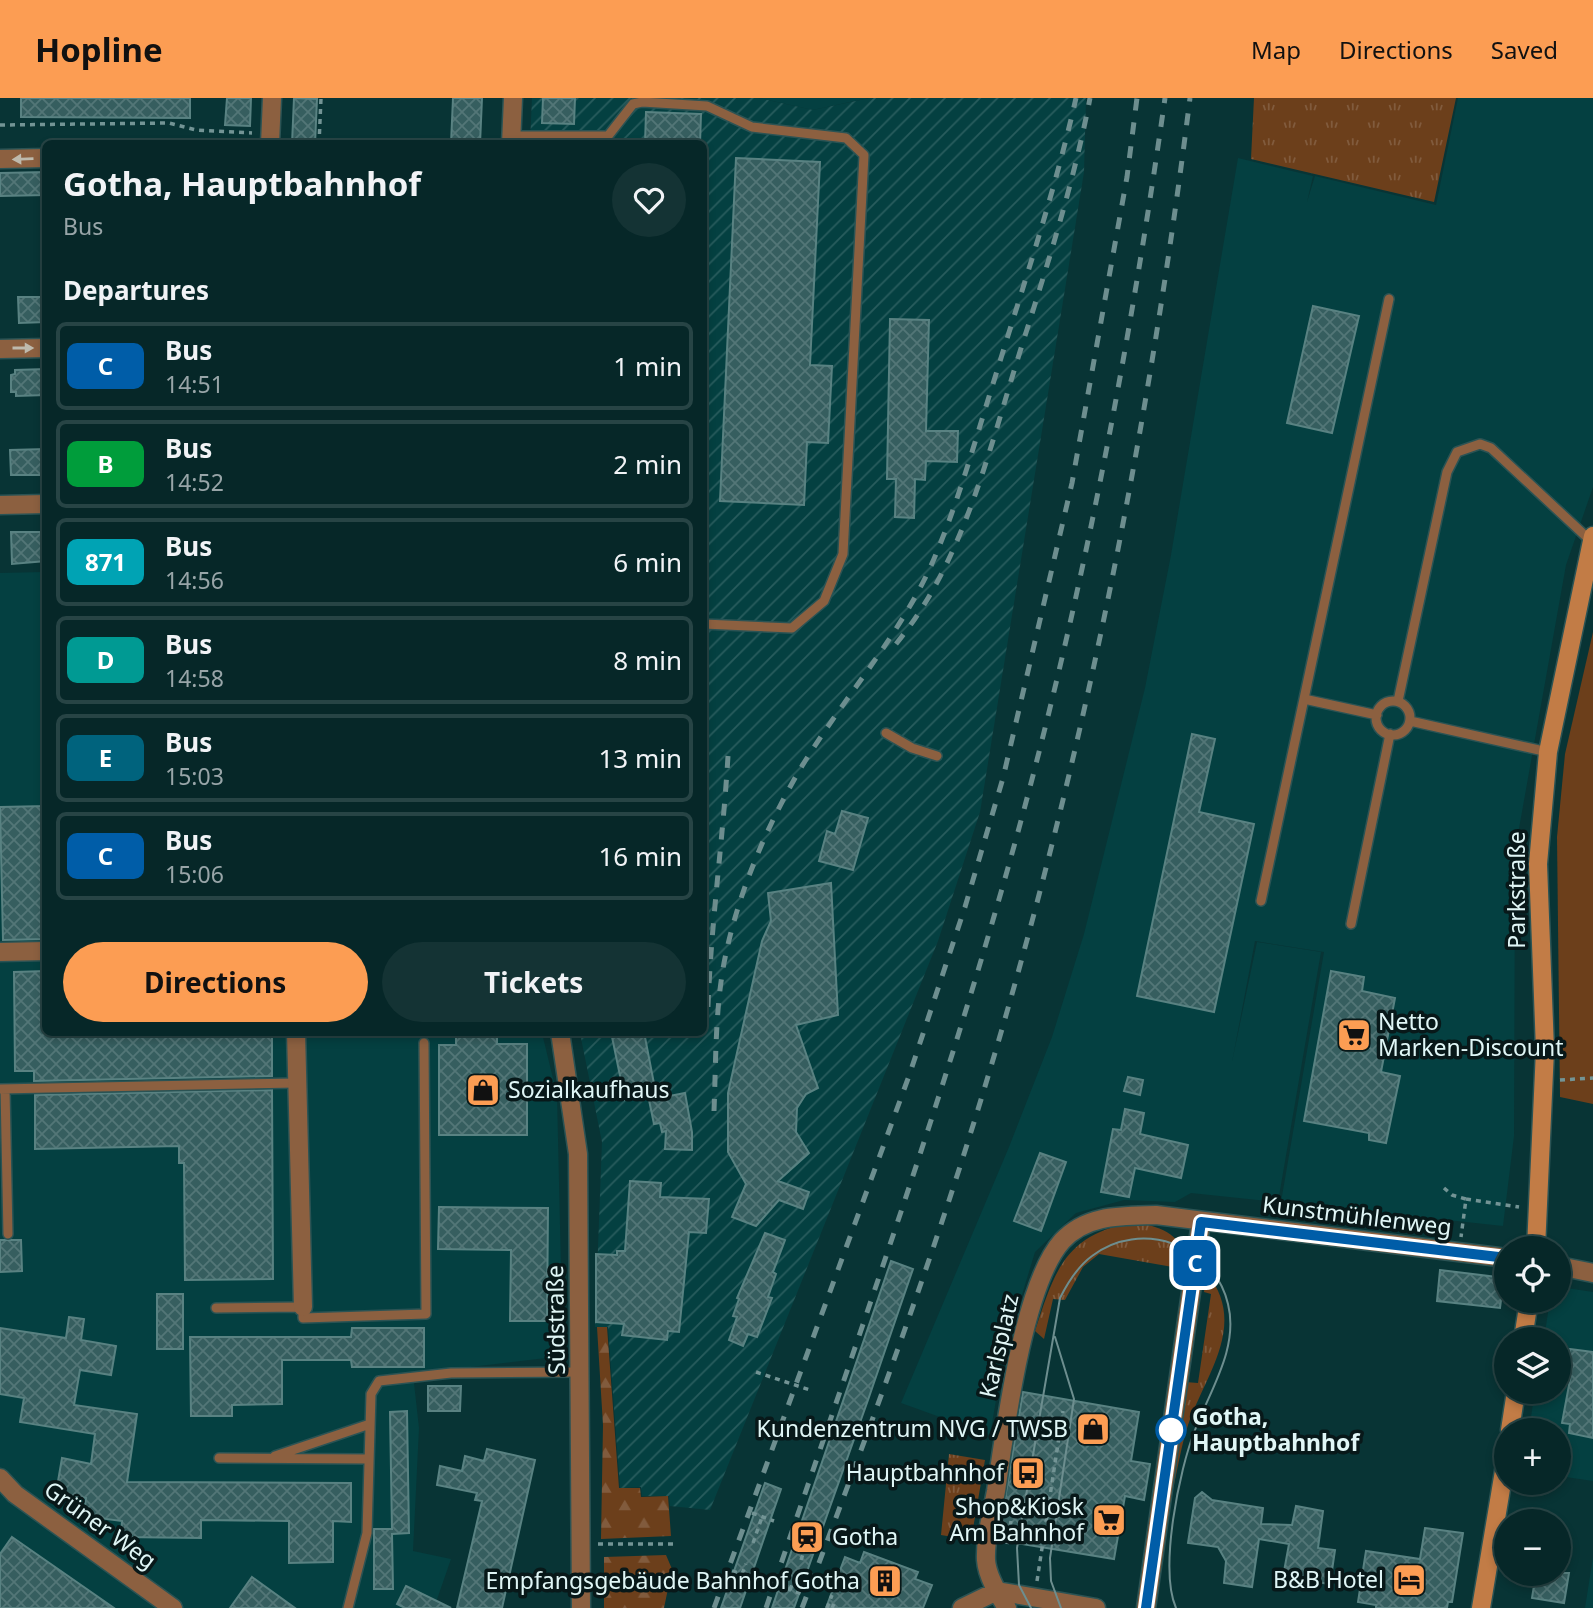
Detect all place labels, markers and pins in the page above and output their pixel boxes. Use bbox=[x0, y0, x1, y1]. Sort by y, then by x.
place label: Netto Marken-Discount bbox=[1378, 1005, 1564, 1063]
supermarket icon: Netto Marken-Discount bbox=[1335, 1016, 1373, 1054]
shop icon: Sozialkaufhaus bbox=[464, 1071, 502, 1109]
place label: Sozialkaufhaus bbox=[508, 1073, 670, 1105]
place label: Gotha, Hauptbahnhof bbox=[1192, 1400, 1360, 1458]
shop icon: Kundenzentrum NVG / TWSB bbox=[1074, 1410, 1112, 1448]
place label: Kundenzentrum NVG / TWSB bbox=[756, 1412, 1068, 1444]
marker: Gotha, Hauptbahnhof bbox=[1156, 1415, 1186, 1445]
bus stop icon: Hauptbahnhof bbox=[1009, 1454, 1047, 1492]
place label: Hauptbahnhof bbox=[846, 1456, 1005, 1488]
place label: Shop&Kiosk Am Bahnhof bbox=[949, 1490, 1085, 1548]
supermarket icon: Shop&Kiosk Am Bahnhof bbox=[1090, 1501, 1128, 1539]
station icon: Gotha bbox=[788, 1518, 826, 1556]
place label: Gotha bbox=[832, 1520, 898, 1552]
hotel icon: B&B Hotel bbox=[1390, 1561, 1428, 1599]
building icon: Empfangsgebäude Bahnhof Gotha bbox=[866, 1562, 904, 1600]
place label: B&B Hotel bbox=[1273, 1563, 1384, 1595]
place label: Empfangsgebäude Bahnhof Gotha bbox=[486, 1564, 860, 1596]

